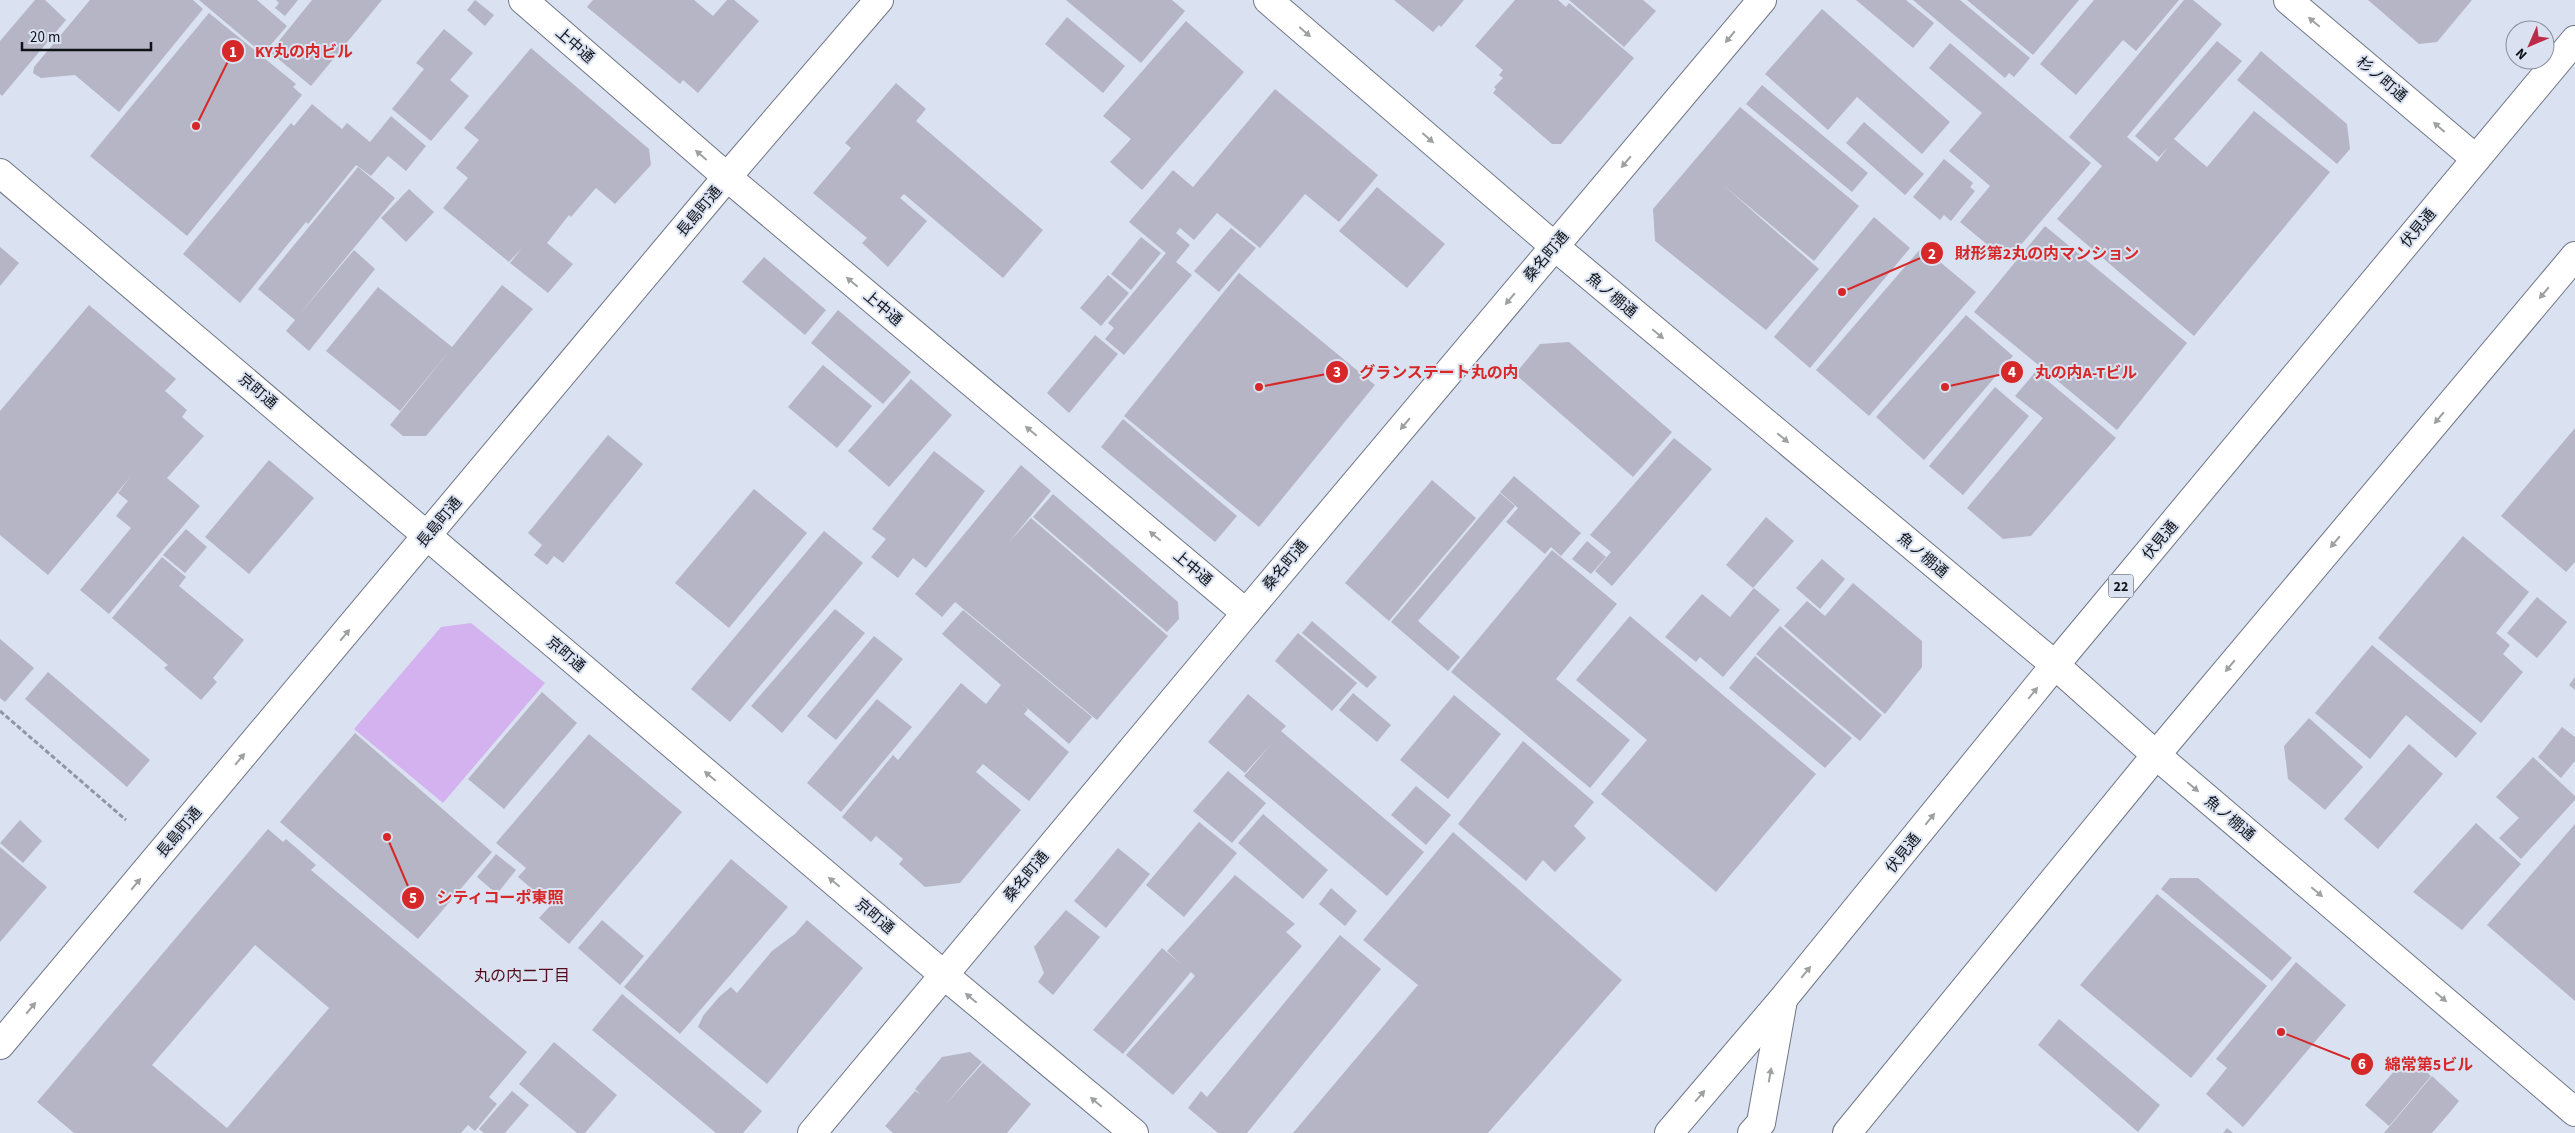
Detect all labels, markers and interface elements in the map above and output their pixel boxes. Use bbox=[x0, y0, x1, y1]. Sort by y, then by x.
one-way arrow bbox=[2308, 17, 2321, 28]
scale bar bbox=[22, 20, 151, 52]
north arrow bbox=[2505, 20, 2555, 70]
street label: 上中通 bbox=[551, 23, 599, 68]
one-way arrow bbox=[1299, 26, 1311, 37]
text: 20 m bbox=[30, 27, 60, 48]
one-way arrow bbox=[1725, 31, 1736, 44]
callout: KY丸の内ビル bbox=[220, 36, 363, 67]
text: KY丸の内ビル bbox=[255, 41, 353, 63]
text: 1 bbox=[229, 42, 237, 63]
text: N bbox=[2511, 43, 2532, 64]
street label: 杉ノ町通 bbox=[2352, 52, 2411, 107]
one-way arrow bbox=[2433, 121, 2445, 133]
one-way arrow bbox=[1422, 132, 1434, 143]
one-way arrow bbox=[696, 149, 708, 161]
one-way arrow bbox=[1620, 155, 1631, 168]
street label: 長島町通 bbox=[672, 182, 727, 241]
street label: 伏見通 bbox=[2396, 204, 2441, 252]
street label: 桑名町通 bbox=[1519, 227, 1574, 286]
callout: 財形第2丸の内マンション bbox=[1920, 238, 2149, 269]
text: 財形第2丸の内マンション bbox=[1955, 243, 2139, 265]
text: 2 bbox=[1928, 244, 1936, 265]
street label: 魚ノ棚通 bbox=[1582, 268, 1641, 323]
one-way arrow bbox=[847, 276, 859, 288]
street label: 上中通 bbox=[859, 286, 907, 331]
one-way arrow bbox=[2538, 286, 2549, 299]
one-way arrow bbox=[1504, 293, 1515, 306]
one-way arrow bbox=[1652, 328, 1664, 340]
callout: グランステート丸の内 bbox=[1324, 356, 1529, 387]
callout: 丸の内A-Tビル bbox=[2000, 357, 2147, 388]
text: 3 bbox=[1333, 362, 1341, 383]
text: グランステート丸の内 bbox=[1359, 362, 1519, 384]
text: 4 bbox=[2008, 362, 2016, 383]
text: 丸の内A-Tビル bbox=[2035, 362, 2137, 384]
street label: 京町通 bbox=[234, 369, 282, 414]
one-way arrow bbox=[2434, 411, 2445, 424]
one-way arrow bbox=[1400, 417, 1411, 430]
one-way arrow bbox=[1024, 426, 1037, 437]
one-way arrow bbox=[1776, 433, 1789, 444]
street label: 長島町通 bbox=[412, 493, 467, 552]
street label: 伏見通 bbox=[2138, 516, 2183, 564]
street label: 魚ノ棚通 bbox=[1893, 528, 1952, 583]
one-way arrow bbox=[1149, 531, 1161, 542]
one-way arrow bbox=[2329, 535, 2340, 548]
street label: 桑名町通 bbox=[1258, 536, 1313, 595]
street label: 上中通 bbox=[1169, 546, 1217, 591]
road number: 22 bbox=[2108, 574, 2134, 598]
one-way arrow bbox=[339, 628, 350, 641]
street label: 京町通 bbox=[542, 632, 590, 677]
one-way arrow bbox=[2225, 660, 2236, 673]
one-way arrow bbox=[2027, 687, 2038, 700]
one-way arrow bbox=[234, 753, 245, 765]
one-way arrow bbox=[704, 771, 717, 782]
one-way arrow bbox=[2186, 781, 2199, 792]
street label: 魚ノ棚通 bbox=[2200, 791, 2259, 846]
street label: 長島町通 bbox=[152, 803, 207, 862]
one-way arrow bbox=[1925, 813, 1936, 826]
street label: 伏見通 bbox=[1881, 829, 1926, 877]
street label: 桑名町通 bbox=[999, 847, 1054, 906]
one-way arrow bbox=[827, 876, 840, 887]
one-way arrow bbox=[130, 877, 141, 890]
callout: シティコーポ東照 bbox=[401, 882, 574, 913]
one-way arrow bbox=[2311, 886, 2323, 897]
text: シティコーポ東照 bbox=[436, 887, 564, 909]
text: 5 bbox=[409, 888, 417, 909]
street label: 京町通 bbox=[851, 894, 899, 939]
district label: 丸の内二丁目 bbox=[474, 965, 570, 987]
one-way arrow bbox=[1800, 966, 1811, 979]
one-way arrow bbox=[2434, 991, 2446, 1003]
one-way arrow bbox=[965, 993, 977, 1004]
one-way arrow bbox=[26, 1002, 37, 1015]
callout: 綿常第5ビル bbox=[2350, 1049, 2483, 1080]
text: 6 bbox=[2358, 1054, 2366, 1075]
text: 綿常第5ビル bbox=[2385, 1054, 2473, 1076]
one-way arrow bbox=[1766, 1066, 1774, 1082]
one-way arrow bbox=[1695, 1090, 1706, 1103]
one-way arrow bbox=[1090, 1096, 1103, 1107]

